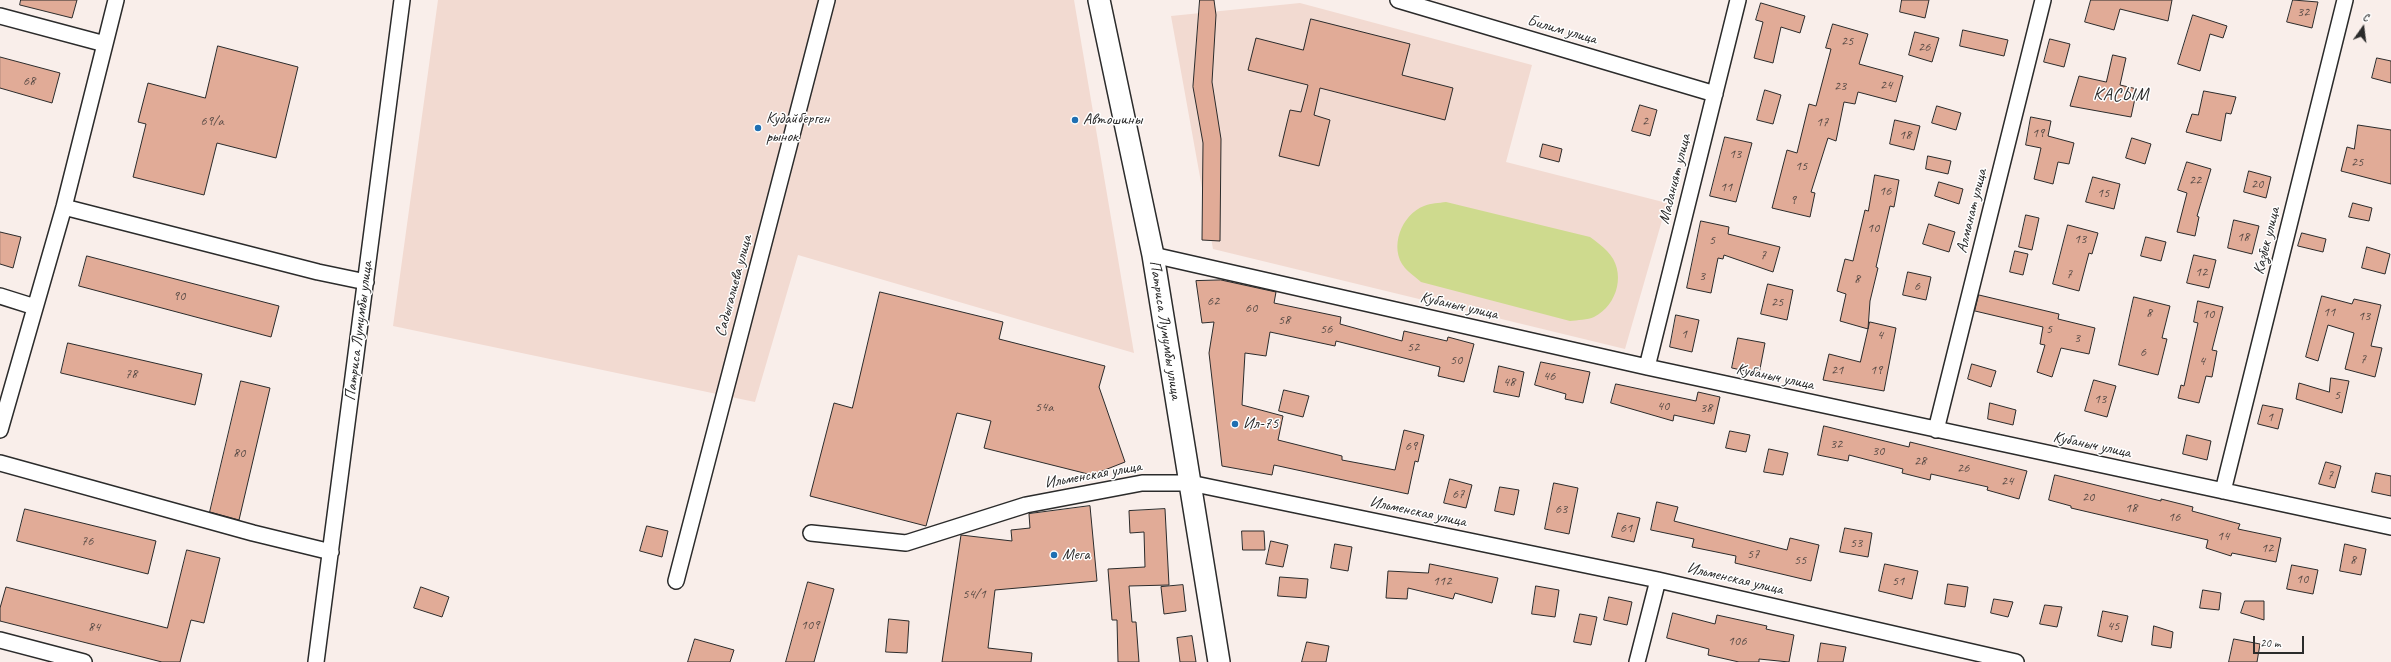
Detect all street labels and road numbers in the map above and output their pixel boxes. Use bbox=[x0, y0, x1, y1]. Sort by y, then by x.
street label: Билим улица bbox=[1525, 11, 1599, 49]
street label: Маданият улица bbox=[1655, 132, 1695, 226]
street label: Алманат улица bbox=[1952, 167, 1992, 255]
street label: Казбек улица bbox=[2249, 205, 2285, 277]
street label: Садыгалиева улица bbox=[711, 233, 757, 339]
street label: Патриса Лумумбы улица bbox=[1145, 259, 1185, 401]
street label: Патриса Лумумбы улица bbox=[341, 260, 377, 402]
street label: Кубаныч улица bbox=[1418, 288, 1500, 324]
street label: Кубаныч улица bbox=[1734, 359, 1816, 395]
street label: Кубаныч улица bbox=[2051, 427, 2133, 463]
street label: Ильменская улица bbox=[1043, 457, 1143, 493]
street label: Ильменская улица bbox=[1368, 492, 1468, 532]
street label: Ильменская улица bbox=[1685, 559, 1785, 599]

